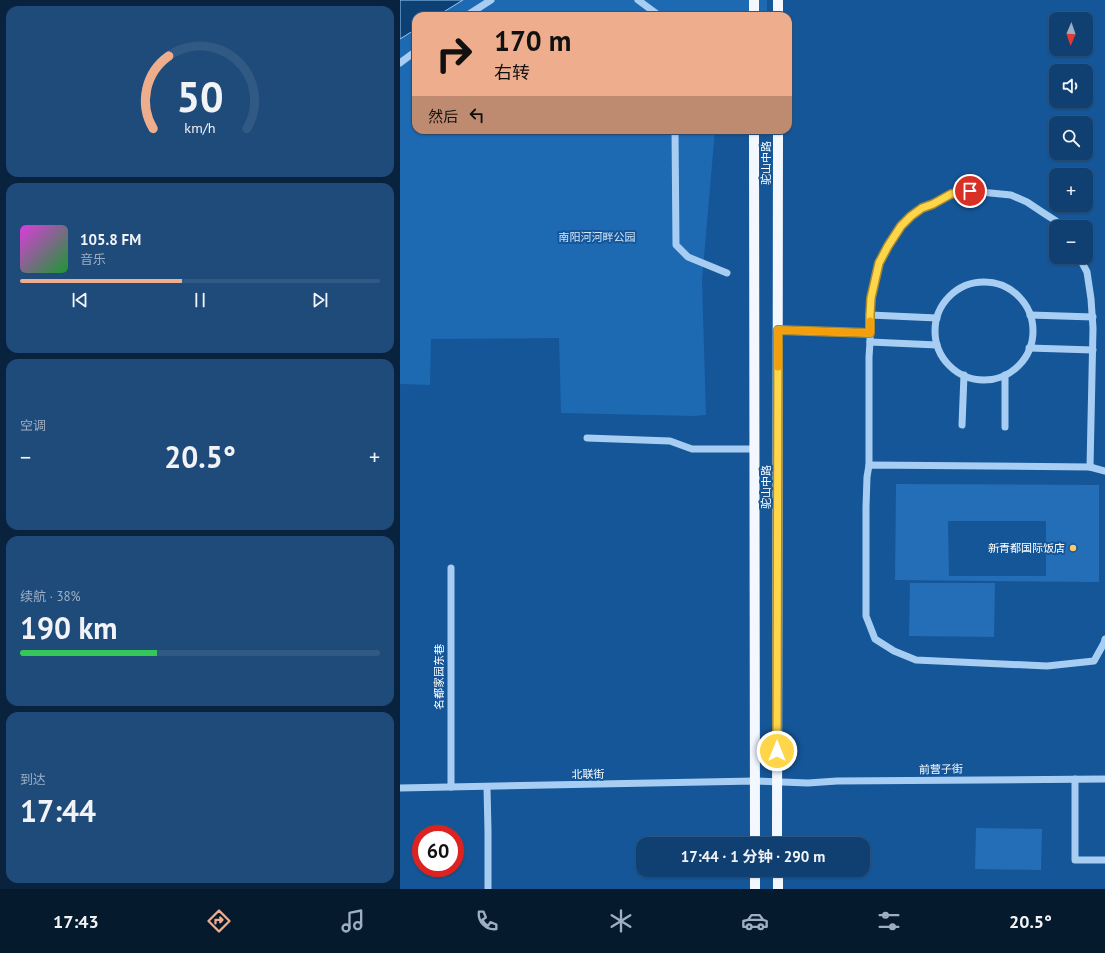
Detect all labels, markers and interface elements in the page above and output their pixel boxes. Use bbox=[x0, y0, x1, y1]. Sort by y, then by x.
north arrow bbox=[1049, 12, 1093, 56]
map controls bbox=[1049, 12, 1093, 264]
text: 170 m bbox=[494, 22, 571, 59]
icon: right bbox=[428, 28, 480, 80]
text: 右转 bbox=[494, 61, 530, 84]
button: sound bbox=[1049, 64, 1093, 108]
text: 50 bbox=[176, 70, 224, 123]
icon: left bbox=[466, 104, 488, 126]
text: 然后 bbox=[428, 107, 458, 126]
button: search bbox=[1049, 116, 1093, 160]
text: km/h bbox=[184, 118, 216, 137]
street label: 驼山中路 bbox=[759, 141, 773, 185]
button: + bbox=[1049, 168, 1093, 212]
pin bbox=[953, 174, 987, 208]
icon: arrive bbox=[959, 180, 981, 202]
button: − bbox=[1049, 220, 1093, 264]
text: 105.8 FM bbox=[80, 230, 141, 249]
park label: 南阳河河畔公园 bbox=[559, 230, 636, 244]
text: 音乐 bbox=[80, 251, 106, 268]
icon: previous bbox=[69, 289, 91, 311]
icon: pause bbox=[189, 289, 211, 311]
icon: next bbox=[309, 289, 331, 311]
text: 空调 bbox=[20, 417, 46, 434]
text: 20.5° bbox=[164, 437, 236, 476]
text: − bbox=[20, 443, 31, 471]
text: + bbox=[369, 443, 380, 471]
street label: 驼山中路 bbox=[759, 465, 773, 509]
place label: 新青都国际饭店 bbox=[988, 541, 1065, 555]
marker: 新青都国际饭店 bbox=[1068, 543, 1078, 553]
text: 续航 · 38% bbox=[20, 588, 81, 605]
text: 190 km bbox=[20, 608, 118, 647]
street label: 名都家园东巷 bbox=[432, 644, 446, 710]
position arrow bbox=[756, 730, 798, 772]
street label: 前营子街 bbox=[919, 762, 963, 776]
street label: 北联街 bbox=[571, 767, 605, 781]
text: 到达 bbox=[20, 771, 46, 788]
text: 17:44 bbox=[20, 791, 96, 830]
speed limit sign: 60 bbox=[412, 825, 464, 877]
text: 17:44 · 1 分钟 · 290 m bbox=[681, 847, 825, 866]
icon: directions bbox=[205, 907, 233, 935]
icon: music bbox=[339, 907, 367, 935]
icon: phone bbox=[473, 907, 501, 935]
icon: climate bbox=[607, 907, 635, 935]
icon: car bbox=[741, 907, 769, 935]
icon: filters bbox=[875, 907, 903, 935]
text: 17:43 bbox=[53, 910, 99, 933]
text: 20.5° bbox=[1009, 910, 1052, 933]

